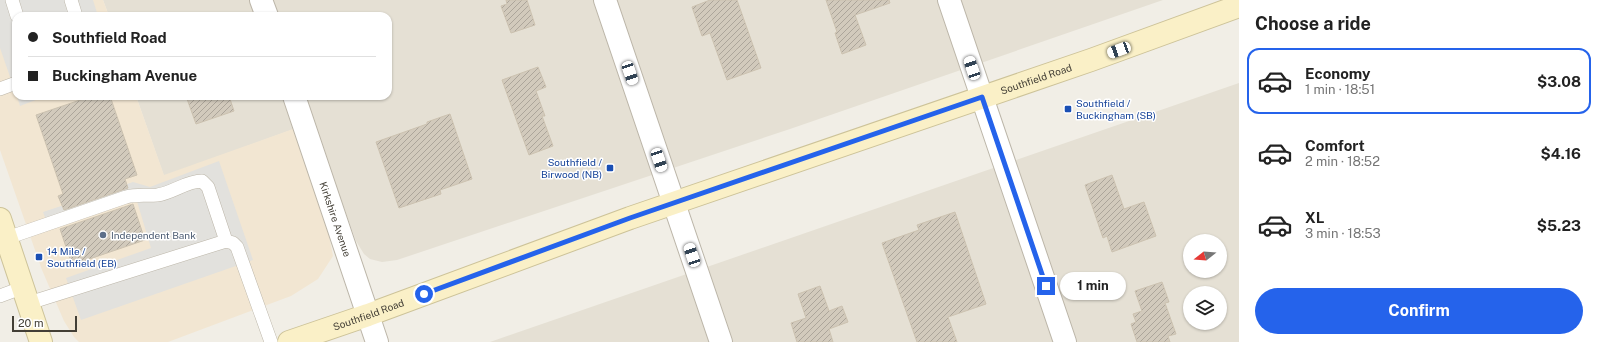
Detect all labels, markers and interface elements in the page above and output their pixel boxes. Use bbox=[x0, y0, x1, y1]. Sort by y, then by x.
text: Choose a ride bbox=[1255, 13, 1371, 34]
text: Southfield Road bbox=[52, 29, 167, 46]
car bbox=[1106, 40, 1132, 60]
car bbox=[962, 55, 982, 81]
car bbox=[620, 60, 640, 86]
street label: Southfield Road bbox=[999, 61, 1073, 97]
icon: car bbox=[1257, 63, 1293, 99]
text: Economy bbox=[1305, 65, 1370, 82]
text: Buckingham Avenue bbox=[52, 67, 197, 84]
text: $3.08 bbox=[1537, 73, 1581, 90]
text: 1 min · 18:51 bbox=[1305, 82, 1375, 97]
place label: Southfield / Buckingham (SB) bbox=[1076, 97, 1156, 121]
marker: Southfield / Buckingham (SB) bbox=[1063, 104, 1073, 114]
icon: car bbox=[1257, 135, 1293, 171]
text: Comfort bbox=[1305, 137, 1365, 154]
text: $4.16 bbox=[1541, 145, 1581, 162]
car bbox=[649, 147, 669, 173]
text: 2 min · 18:52 bbox=[1305, 154, 1380, 169]
place label: Southfield / Birwood (NB) bbox=[541, 156, 602, 180]
marker: Southfield / Birwood (NB) bbox=[605, 163, 615, 173]
street label: Kirkshire Avenue bbox=[317, 180, 354, 259]
icon: car bbox=[1257, 207, 1293, 243]
text: XL bbox=[1305, 209, 1324, 226]
text: $5.23 bbox=[1537, 217, 1581, 234]
text: 3 min · 18:53 bbox=[1305, 226, 1381, 241]
place label: Independent Bank bbox=[111, 229, 196, 241]
marker: Independent Bank bbox=[98, 230, 108, 240]
north arrow bbox=[1183, 234, 1227, 278]
map controls bbox=[1183, 234, 1227, 330]
car bbox=[682, 242, 702, 268]
place label: 14 Mile / Southfield (EB) bbox=[47, 245, 117, 269]
marker: 14 Mile / Southfield (EB) bbox=[34, 252, 44, 262]
callout: 1 min bbox=[1060, 272, 1126, 300]
route end bbox=[1037, 277, 1055, 295]
text: 1 min bbox=[1077, 278, 1109, 293]
route start bbox=[415, 285, 433, 303]
button: layers bbox=[1183, 286, 1227, 330]
button: Confirm bbox=[1255, 288, 1583, 334]
street label: Southfield Road bbox=[331, 296, 406, 333]
scale bar bbox=[12, 314, 77, 333]
text: 20 m bbox=[18, 317, 43, 329]

